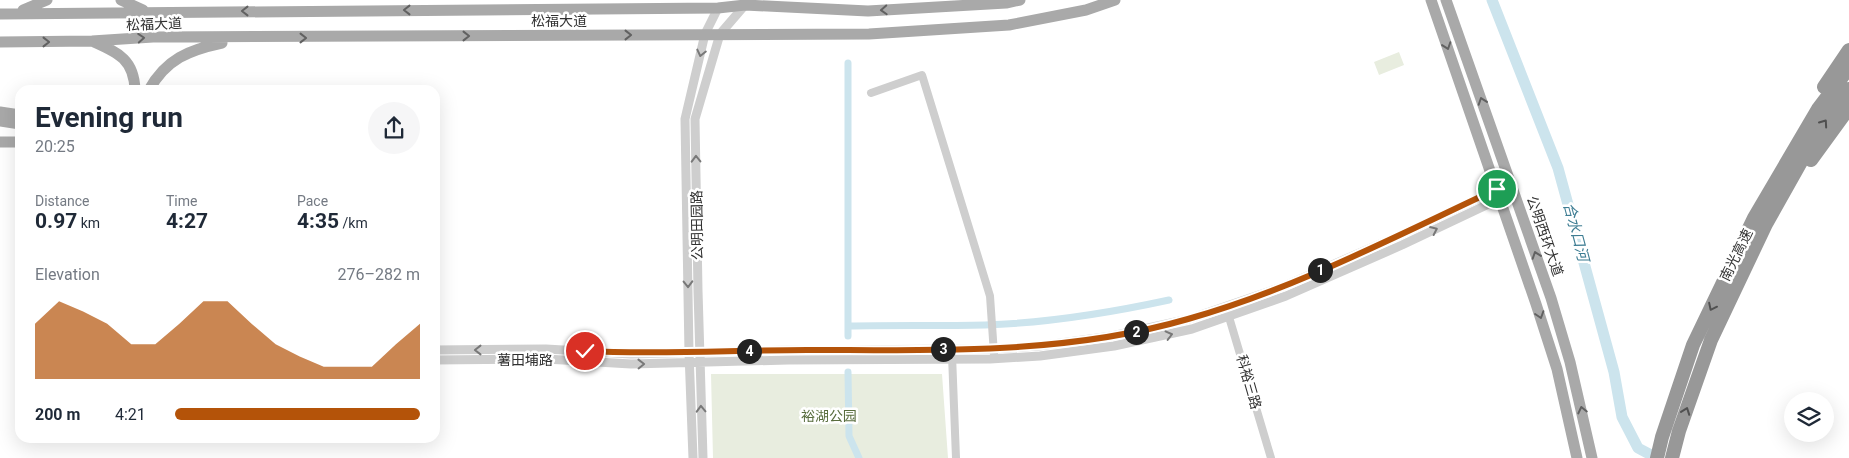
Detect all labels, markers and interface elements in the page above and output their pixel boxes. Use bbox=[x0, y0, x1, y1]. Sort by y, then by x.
one-way arrow bbox=[403, 5, 411, 15]
one-way arrow bbox=[880, 5, 888, 16]
one-way arrow bbox=[241, 6, 248, 16]
street label: 松福大道 bbox=[531, 13, 587, 29]
street label: 松福大道 bbox=[126, 15, 182, 33]
one-way arrow bbox=[625, 30, 633, 40]
one-way arrow bbox=[462, 31, 470, 41]
one-way arrow bbox=[137, 33, 145, 44]
one-way arrow bbox=[300, 33, 308, 43]
one-way arrow bbox=[42, 37, 50, 47]
one-way arrow bbox=[1441, 41, 1451, 50]
one-way arrow bbox=[696, 48, 707, 57]
one-way arrow bbox=[1478, 97, 1488, 106]
text: Evening run bbox=[35, 101, 183, 134]
button: share bbox=[368, 102, 420, 154]
one-way arrow bbox=[1818, 120, 1827, 129]
text: 20:25 bbox=[35, 137, 75, 156]
one-way arrow bbox=[690, 155, 701, 163]
pin bbox=[1476, 168, 1518, 210]
icon: arrive bbox=[1483, 175, 1511, 203]
street label: 公明田园路 bbox=[688, 190, 706, 260]
text: Distance bbox=[35, 193, 90, 209]
text: Time bbox=[166, 193, 197, 209]
text: Pace bbox=[297, 193, 328, 209]
street label: 公明西环大道 bbox=[1524, 194, 1566, 278]
water label: 合水口河 bbox=[1560, 201, 1593, 266]
text: 0.97 bbox=[35, 209, 77, 233]
text: 4:27 bbox=[166, 209, 208, 233]
text: 4:35 bbox=[297, 209, 339, 233]
text: km bbox=[77, 215, 100, 231]
text: /km bbox=[339, 215, 368, 231]
one-way arrow bbox=[1429, 225, 1438, 236]
street label: 南光高速 bbox=[1717, 226, 1755, 284]
one-way arrow bbox=[1532, 251, 1542, 259]
pin: 1 bbox=[1308, 258, 1332, 282]
text: 1 bbox=[1316, 262, 1325, 278]
text: Elevation bbox=[35, 265, 100, 284]
text: 276–282 m bbox=[338, 265, 420, 284]
one-way arrow bbox=[683, 280, 693, 288]
one-way arrow bbox=[1707, 302, 1718, 311]
one-way arrow bbox=[1535, 311, 1545, 319]
pin: 2 bbox=[1124, 320, 1148, 344]
text: 2 bbox=[1132, 324, 1141, 340]
pin bbox=[564, 330, 606, 372]
one-way arrow bbox=[1165, 330, 1173, 340]
pin: 3 bbox=[930, 336, 956, 362]
icon: check bbox=[571, 337, 599, 365]
pin: 4 bbox=[736, 338, 762, 364]
text: 3 bbox=[939, 341, 948, 357]
text: 4 bbox=[745, 343, 754, 359]
one-way arrow bbox=[474, 345, 482, 355]
street label: 薯田埔路 bbox=[497, 352, 553, 368]
street label: 科裕三路 bbox=[1234, 353, 1264, 411]
one-way arrow bbox=[637, 358, 645, 369]
map controls bbox=[1784, 392, 1834, 442]
button: layers bbox=[1784, 392, 1834, 442]
text: 200 m bbox=[35, 405, 80, 424]
text: 4:21 bbox=[115, 405, 146, 424]
one-way arrow bbox=[696, 405, 706, 413]
one-way arrow bbox=[1577, 406, 1588, 415]
park label: 裕湖公园 bbox=[801, 408, 857, 424]
one-way arrow bbox=[1680, 408, 1690, 416]

